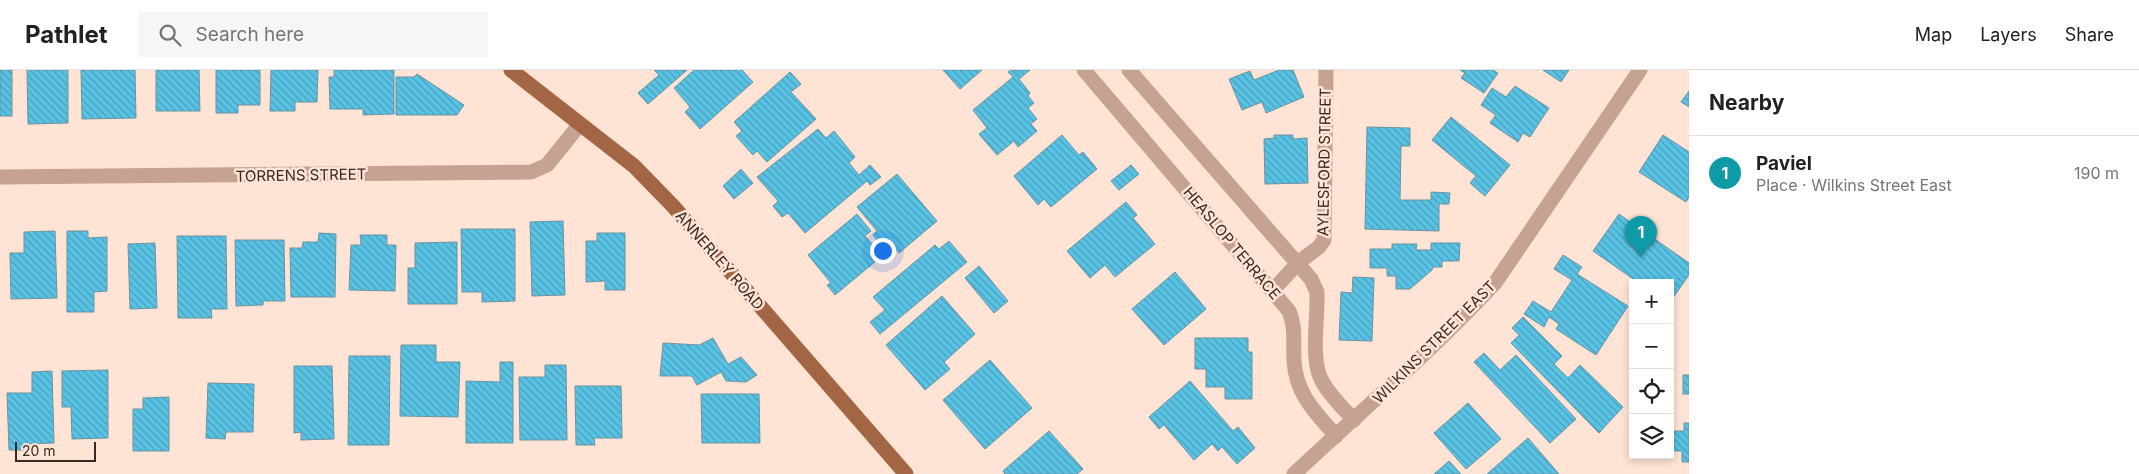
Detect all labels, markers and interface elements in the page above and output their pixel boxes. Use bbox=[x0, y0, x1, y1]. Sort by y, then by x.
search box bbox=[138, 12, 488, 57]
text: Pathlet bbox=[25, 20, 108, 49]
icon: search bbox=[156, 21, 184, 49]
text: Search here bbox=[196, 23, 304, 46]
text: Map bbox=[1915, 24, 1952, 45]
text: Layers bbox=[1980, 24, 2037, 45]
text: Share bbox=[2065, 24, 2114, 45]
street label: AYLESFORD STREET bbox=[1313, 88, 1335, 236]
text: Nearby bbox=[1709, 90, 1784, 115]
text: Paviel bbox=[1756, 152, 1812, 175]
text: 1 bbox=[1722, 163, 1728, 183]
text: 190 m bbox=[2074, 163, 2119, 183]
street label: TORRENS STREET bbox=[235, 164, 367, 186]
text: Place · Wilkins Street East bbox=[1756, 175, 1952, 195]
street label: HEASLOP TERRACE bbox=[1179, 183, 1285, 303]
street label: ANNERLEY ROAD bbox=[672, 206, 768, 314]
pin: 1 bbox=[1625, 216, 1657, 257]
your location bbox=[870, 238, 896, 264]
street label: WILKINS STREET EAST bbox=[1369, 277, 1499, 407]
map controls bbox=[1629, 279, 1674, 459]
button: + bbox=[1629, 279, 1674, 324]
button: − bbox=[1629, 324, 1674, 369]
button: locate bbox=[1629, 369, 1674, 414]
button: layers bbox=[1629, 414, 1674, 459]
scale bar bbox=[15, 439, 96, 462]
text: 20 m bbox=[22, 442, 56, 459]

